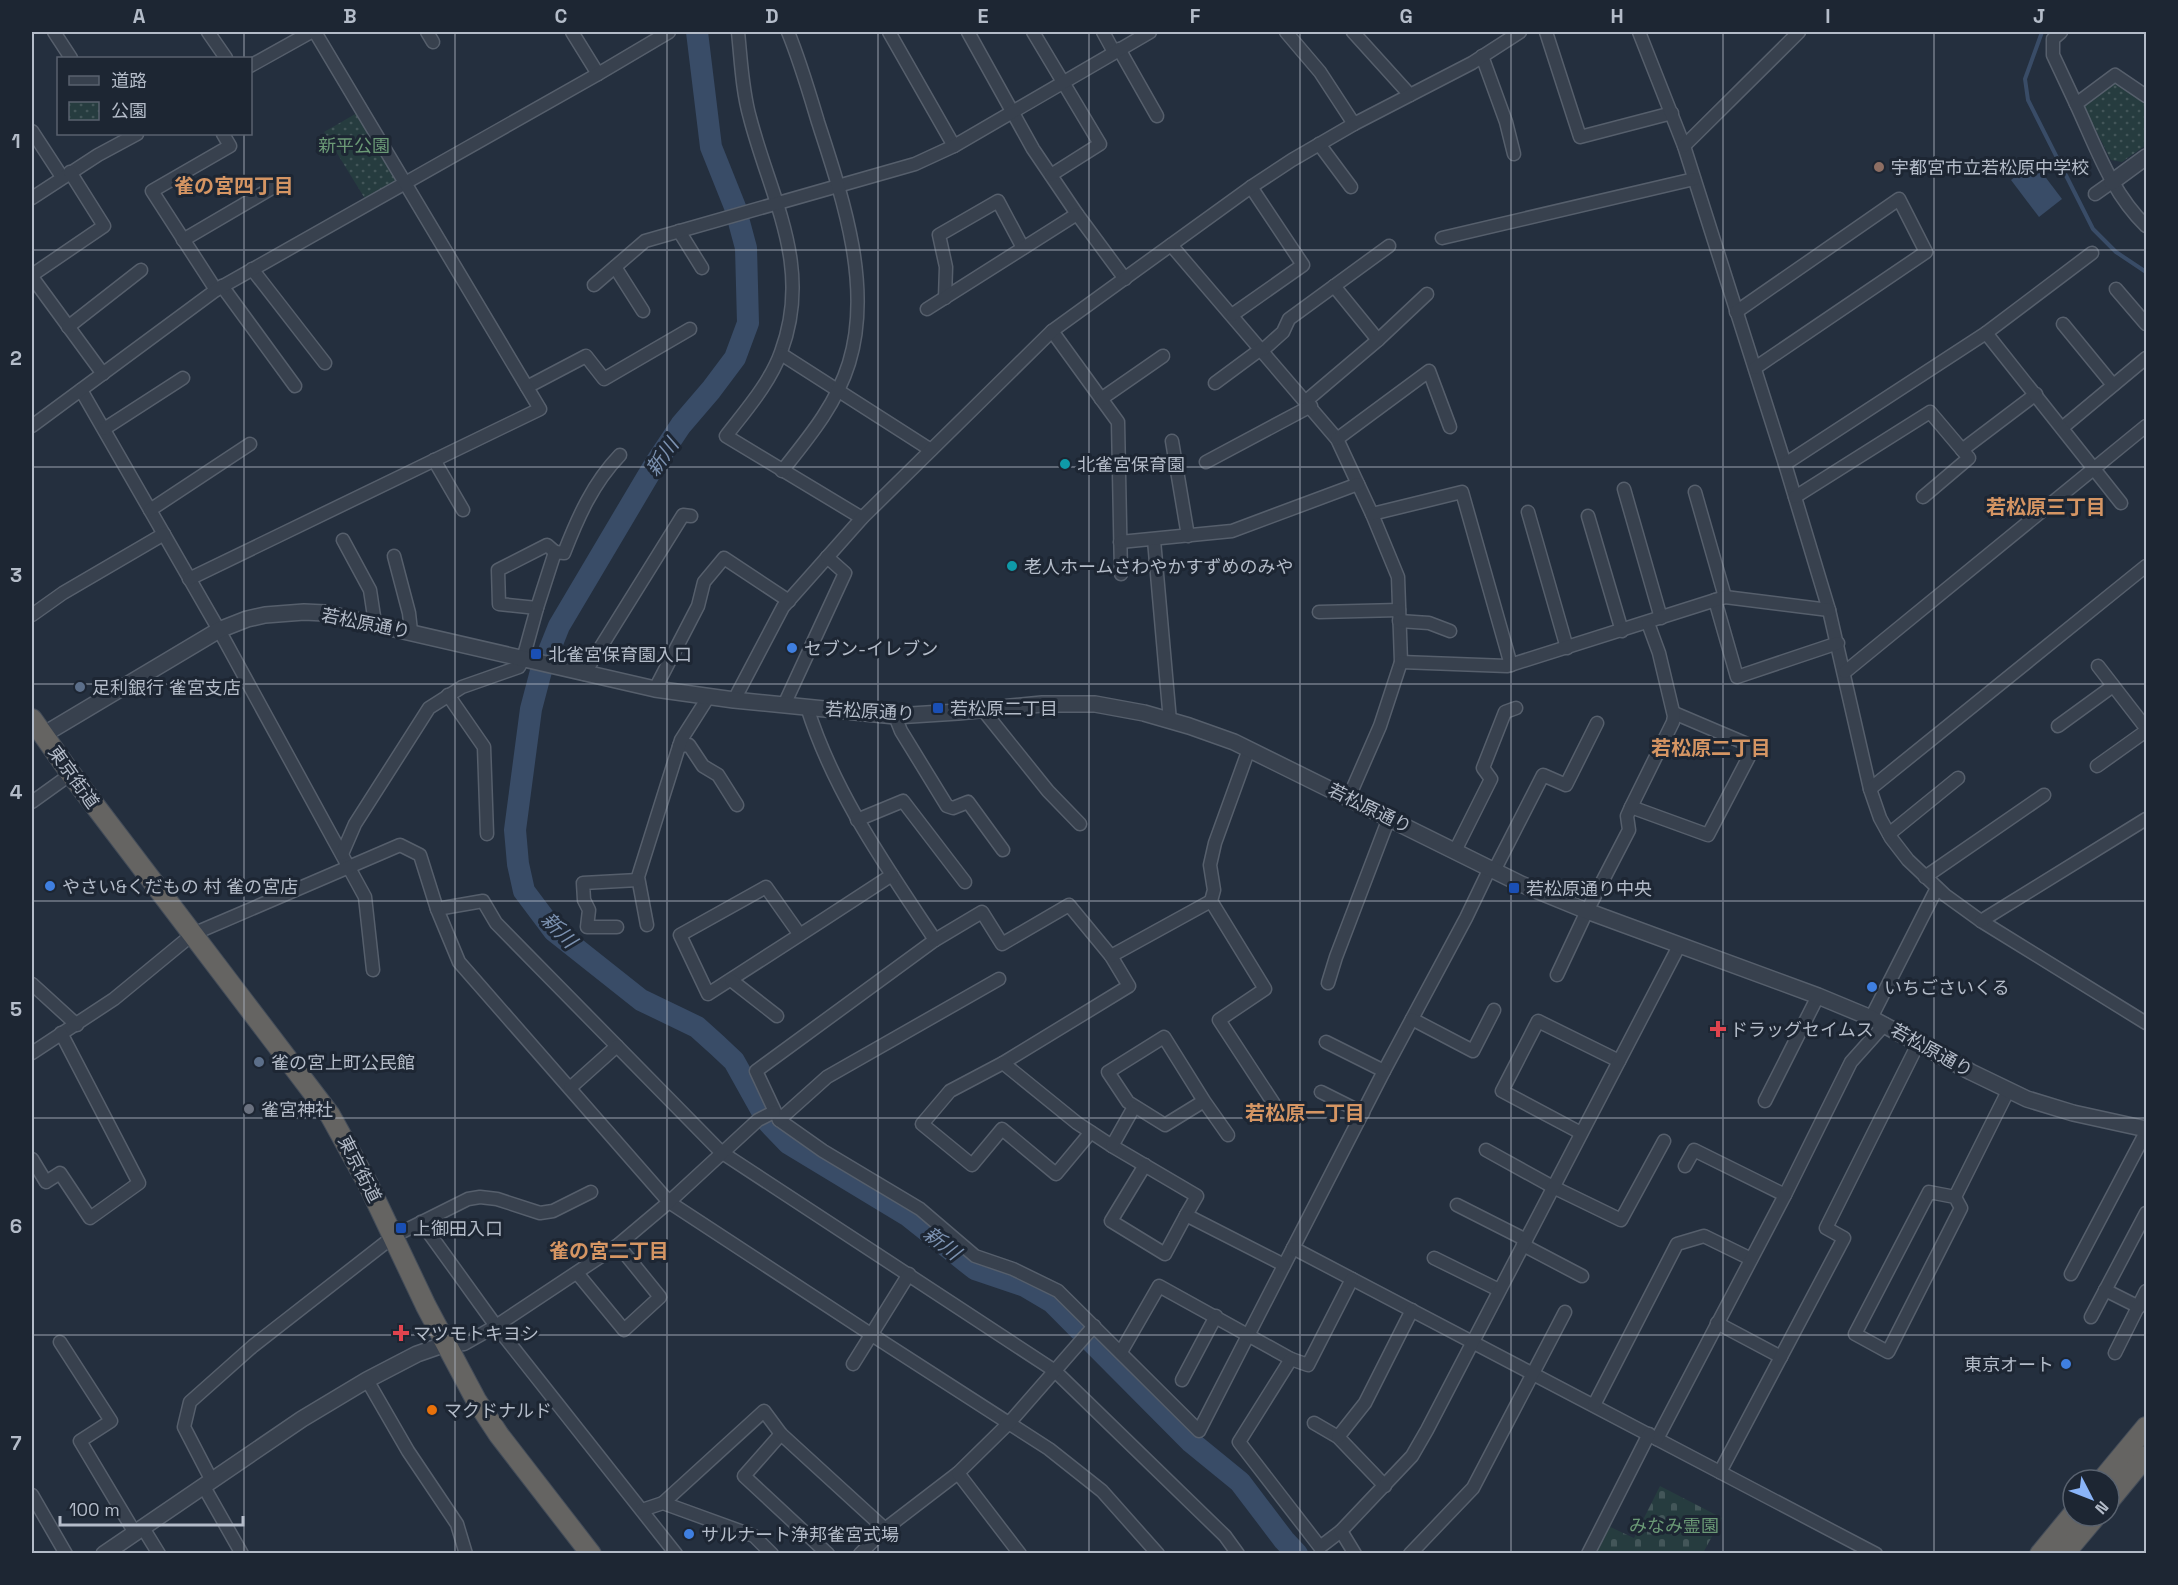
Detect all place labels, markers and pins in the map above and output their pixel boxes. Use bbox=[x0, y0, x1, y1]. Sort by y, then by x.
place label: 宇都宮市立若松原中学校 bbox=[1891, 156, 2089, 179]
marker: 宇都宮市立若松原中学校 bbox=[1872, 160, 1886, 174]
place label: 北雀宮保育園 bbox=[1077, 453, 1185, 476]
marker: 北雀宮保育園 bbox=[1058, 457, 1072, 471]
place label: 老人ホームさわやかすずめのみや bbox=[1024, 555, 1293, 578]
marker: 老人ホームさわやかすずめのみや bbox=[1005, 559, 1019, 573]
place label: セブン-イレブン bbox=[804, 637, 938, 660]
marker: セブン-イレブン bbox=[785, 641, 799, 655]
place label: 北雀宮保育園入口 bbox=[548, 643, 692, 666]
marker: 北雀宮保育園入口 bbox=[529, 647, 543, 661]
place label: 足利銀行 雀宮支店 bbox=[92, 676, 241, 699]
marker: 足利銀行 雀宮支店 bbox=[73, 680, 87, 694]
place label: 若松原二丁目 bbox=[950, 697, 1058, 720]
marker: 若松原二丁目 bbox=[931, 701, 945, 715]
place label: やさい&くだもの 村 雀の宮店 bbox=[62, 875, 298, 898]
place label: 若松原通り中央 bbox=[1526, 877, 1652, 900]
marker: やさい&くだもの 村 雀の宮店 bbox=[43, 879, 57, 893]
marker: 若松原通り中央 bbox=[1507, 881, 1521, 895]
place label: いちごさいくる bbox=[1884, 976, 2010, 999]
marker: いちごさいくる bbox=[1865, 980, 1879, 994]
place label: ドラッグセイムス bbox=[1730, 1018, 1874, 1041]
marker: ドラッグセイムス bbox=[1711, 1022, 1725, 1036]
place label: 雀の宮上町公民館 bbox=[271, 1051, 415, 1074]
marker: 雀の宮上町公民館 bbox=[252, 1055, 266, 1069]
place label: 雀宮神社 bbox=[261, 1098, 333, 1121]
marker: 雀宮神社 bbox=[242, 1102, 256, 1116]
place label: 上御田入口 bbox=[413, 1217, 503, 1240]
marker: 上御田入口 bbox=[394, 1221, 408, 1235]
place label: マツモトキヨシ bbox=[413, 1322, 539, 1345]
marker: マツモトキヨシ bbox=[394, 1326, 408, 1340]
place label: 東京オート bbox=[1964, 1353, 2054, 1376]
marker: 東京オート bbox=[2059, 1357, 2073, 1371]
place label: マクドナルド bbox=[444, 1399, 552, 1422]
marker: マクドナルド bbox=[425, 1403, 439, 1417]
place label: サルナート浄邦雀宮式場 bbox=[701, 1523, 899, 1546]
marker: サルナート浄邦雀宮式場 bbox=[682, 1527, 696, 1541]

